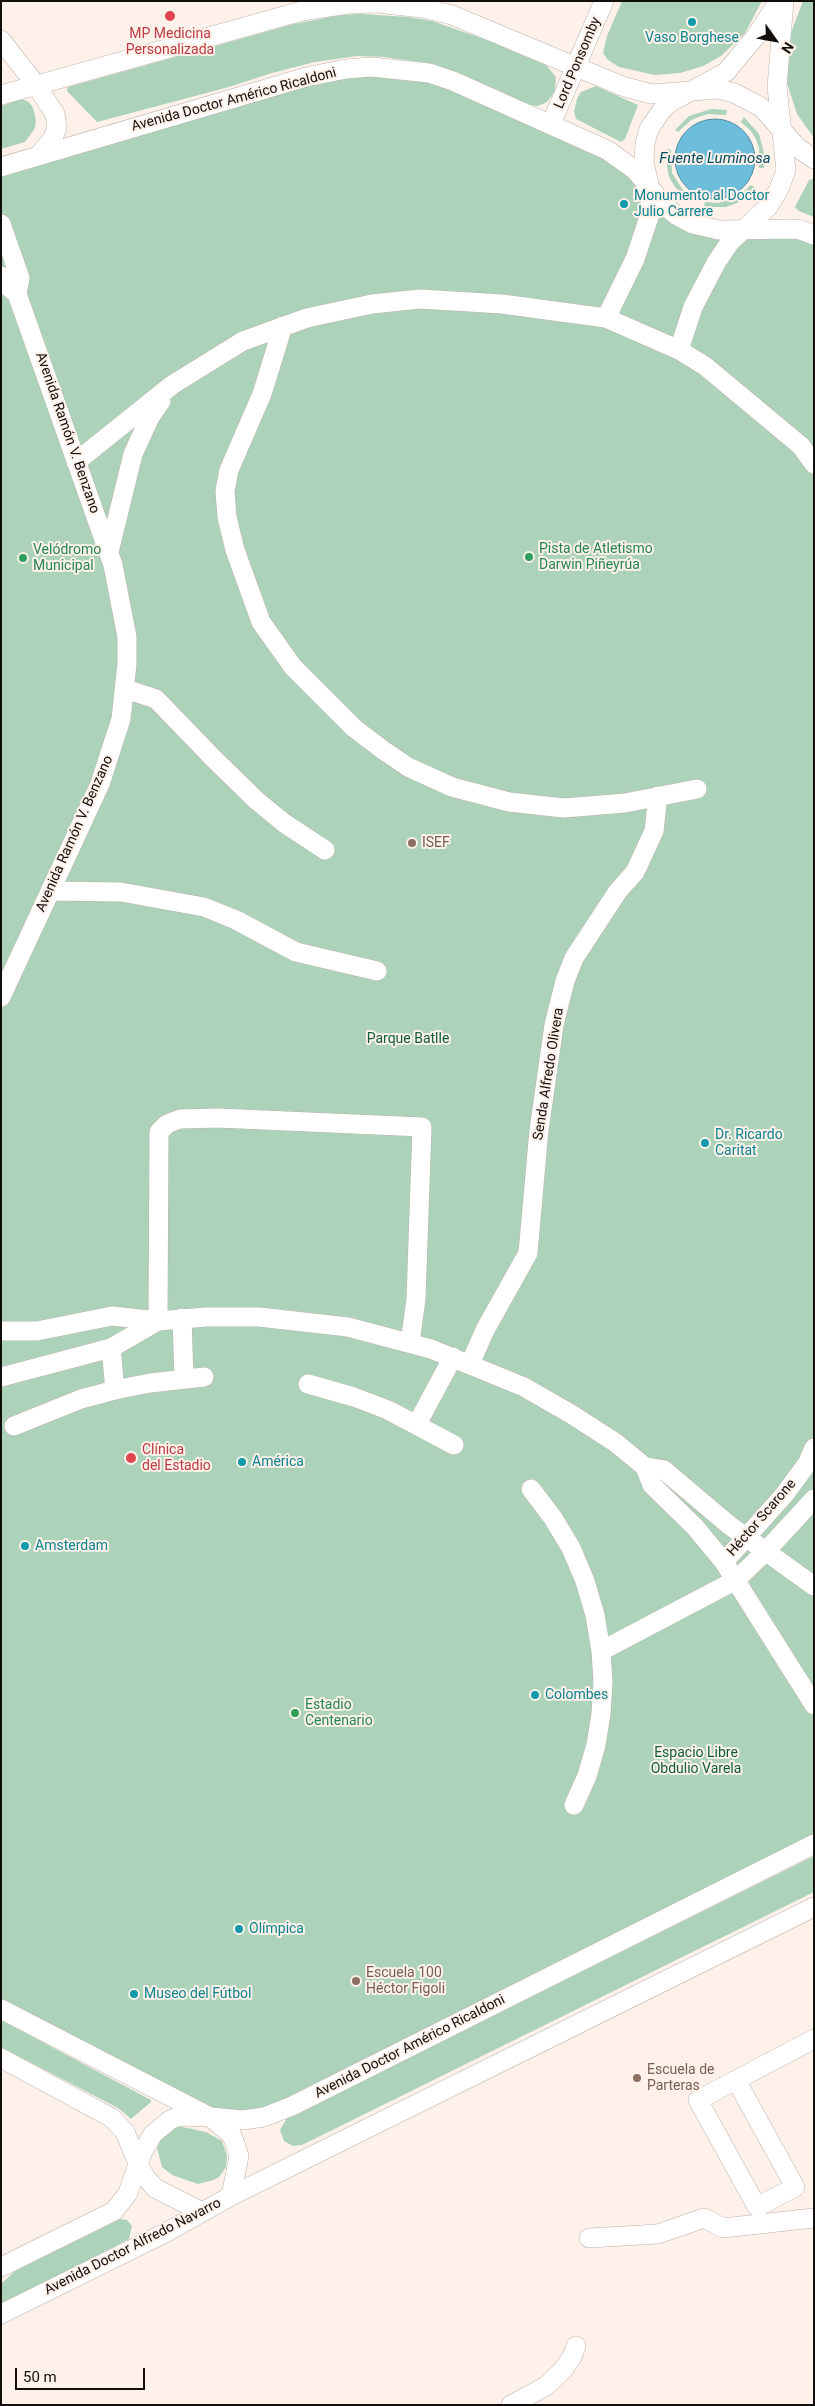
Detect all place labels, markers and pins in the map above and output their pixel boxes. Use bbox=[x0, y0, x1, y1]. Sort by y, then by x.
marker: MP Medicina Personalizada bbox=[163, 9, 177, 23]
marker: Vaso Borghese bbox=[686, 16, 698, 28]
place label: MP Medicina Personalizada bbox=[126, 26, 214, 58]
place label: Vaso Borghese bbox=[645, 30, 739, 46]
place label: Monumento al Doctor Julio Carrere bbox=[634, 188, 769, 220]
marker: Monumento al Doctor Julio Carrere bbox=[618, 198, 630, 210]
place label: Pista de Atletismo Darwin Piñeyrúa bbox=[539, 541, 653, 574]
place label: Velódromo Municipal bbox=[33, 542, 101, 574]
marker: Pista de Atletismo Darwin Piñeyrúa bbox=[523, 551, 535, 563]
marker: Velódromo Municipal bbox=[17, 552, 29, 564]
place label: ISEF bbox=[422, 835, 450, 851]
marker: ISEF bbox=[406, 837, 418, 849]
place label: Dr. Ricardo Caritat bbox=[715, 1127, 783, 1160]
marker: Dr. Ricardo Caritat bbox=[699, 1137, 711, 1149]
place label: Clínica del Estadio bbox=[142, 1442, 211, 1474]
marker: Clínica del Estadio bbox=[124, 1451, 138, 1465]
place label: América bbox=[252, 1454, 304, 1470]
marker: América bbox=[236, 1456, 248, 1468]
place label: Amsterdam bbox=[35, 1538, 108, 1554]
marker: Amsterdam bbox=[19, 1540, 31, 1552]
place label: Colombes bbox=[545, 1687, 608, 1703]
marker: Colombes bbox=[529, 1689, 541, 1701]
place label: Estadio Centenario bbox=[305, 1697, 373, 1730]
marker: Estadio Centenario bbox=[289, 1707, 301, 1719]
place label: Olímpica bbox=[249, 1921, 304, 1937]
marker: Olímpica bbox=[233, 1923, 245, 1935]
place label: Escuela 100 Héctor Figoli bbox=[366, 1965, 445, 1998]
marker: Escuela 100 Héctor Figoli bbox=[350, 1975, 362, 1987]
place label: Museo del Fútbol bbox=[144, 1986, 251, 2002]
marker: Museo del Fútbol bbox=[128, 1988, 140, 2000]
place label: Escuela de Parteras bbox=[647, 2062, 714, 2094]
marker: Escuela de Parteras bbox=[631, 2072, 643, 2084]

